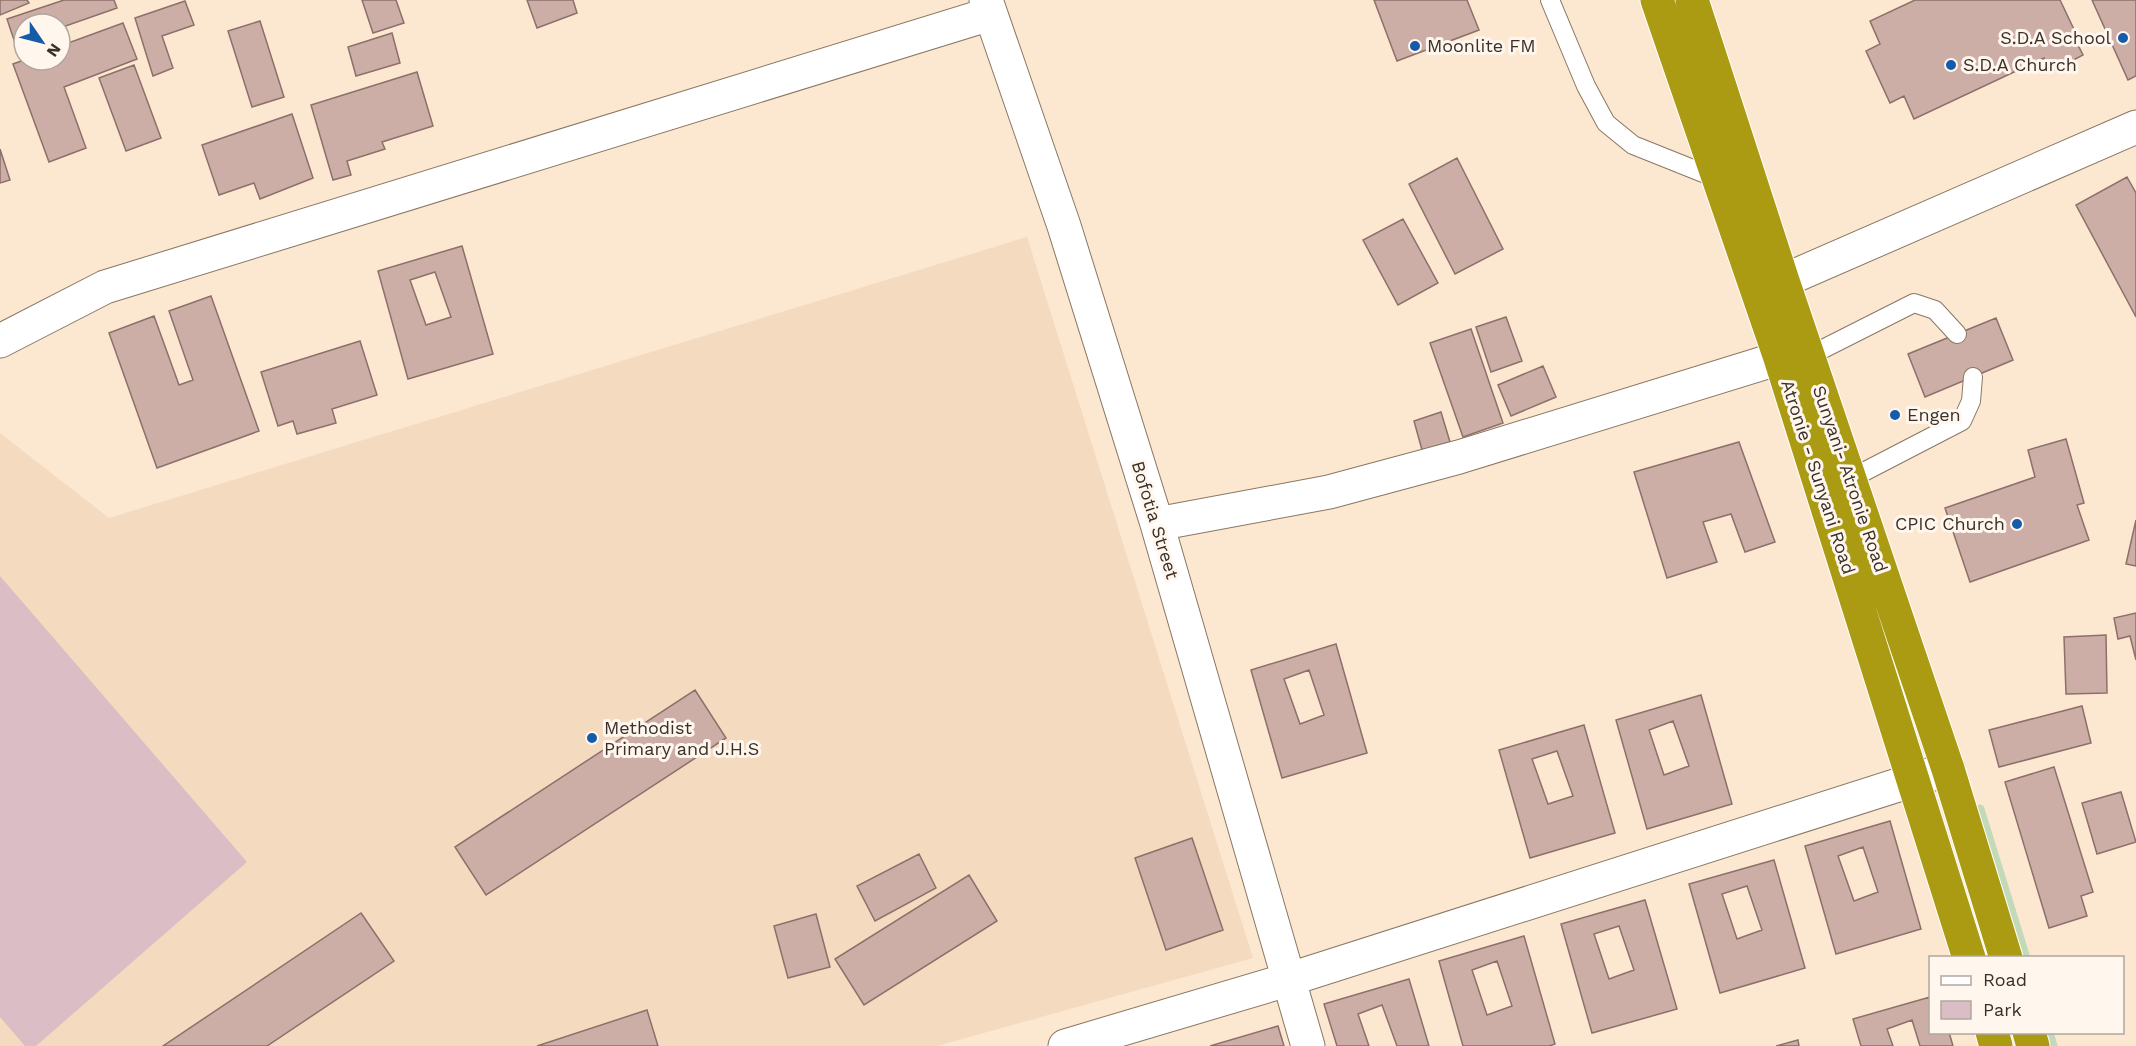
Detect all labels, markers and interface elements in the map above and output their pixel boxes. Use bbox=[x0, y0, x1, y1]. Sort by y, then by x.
north arrow bbox=[12, 12, 72, 72]
place label: S.D.A School bbox=[2000, 27, 2111, 48]
marker: S.D.A School bbox=[2116, 31, 2130, 45]
place label: Moonlite FM bbox=[1427, 35, 1536, 56]
marker: Moonlite FM bbox=[1408, 39, 1422, 53]
text: N bbox=[43, 40, 65, 61]
place label: S.D.A Church bbox=[1963, 54, 2077, 75]
marker: S.D.A Church bbox=[1944, 58, 1958, 72]
street label: Atronie - Sunyani Road bbox=[1777, 377, 1860, 577]
street label: Sunyani- Atronie Road bbox=[1809, 383, 1892, 575]
place label: Engen bbox=[1907, 404, 1961, 425]
marker: Engen bbox=[1888, 408, 1902, 422]
street label: Bofotia Street bbox=[1128, 458, 1184, 582]
place label: CPIC Church bbox=[1895, 513, 2005, 534]
marker: CPIC Church bbox=[2010, 517, 2024, 531]
place label: Methodist Primary and J.H.S bbox=[604, 717, 759, 759]
marker: Methodist Primary and J.H.S bbox=[585, 731, 599, 745]
legend bbox=[1929, 956, 2124, 1034]
text: Road bbox=[1983, 969, 2027, 990]
text: Park bbox=[1983, 999, 2022, 1020]

